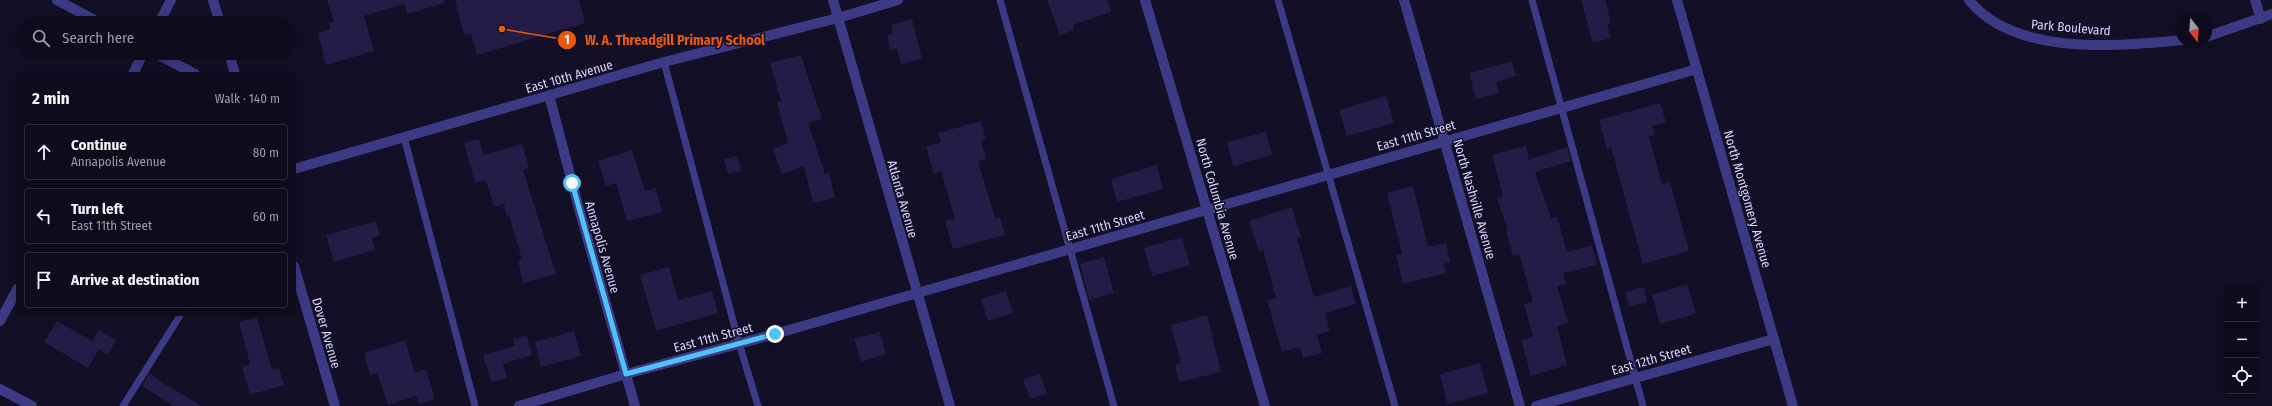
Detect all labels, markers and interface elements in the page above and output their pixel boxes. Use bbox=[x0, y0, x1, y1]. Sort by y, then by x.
north arrow bbox=[2176, 12, 2212, 48]
search box bbox=[16, 16, 296, 60]
street label: Park Boulevard bbox=[2031, 17, 2111, 38]
icon: search bbox=[30, 27, 52, 49]
callout: W. A. Threadgill Primary School bbox=[557, 27, 773, 53]
text: Search here bbox=[62, 29, 134, 47]
text: W. A. Threadgill Primary School bbox=[585, 32, 765, 49]
text: 1 bbox=[564, 33, 570, 47]
street label: East 10th Avenue bbox=[524, 57, 615, 96]
text: 2 min bbox=[32, 88, 70, 109]
text: Walk · 140 m bbox=[215, 91, 280, 106]
street label: East 11th Street bbox=[1375, 117, 1458, 154]
street label: North Montgomery Avenue bbox=[1721, 129, 1774, 269]
text: Continue bbox=[71, 136, 127, 154]
street label: North Columbia Avenue bbox=[1193, 137, 1242, 262]
street label: North Nashville Avenue bbox=[1450, 137, 1499, 261]
icon: ahead bbox=[33, 141, 55, 163]
text: 80 m bbox=[253, 145, 279, 160]
text: Annapolis Avenue bbox=[71, 154, 166, 169]
street label: Atlanta Avenue bbox=[884, 159, 921, 240]
route start bbox=[563, 174, 581, 192]
street label: Annapolis Avenue bbox=[582, 199, 623, 295]
text: Turn left bbox=[71, 200, 124, 218]
icon: left bbox=[33, 205, 55, 227]
street label: East 11th Street bbox=[1064, 207, 1147, 244]
text: 60 m bbox=[253, 209, 279, 224]
text: East 11th Street bbox=[71, 218, 152, 233]
icon: arrive bbox=[33, 269, 55, 291]
text: Arrive at destination bbox=[71, 271, 199, 289]
map controls bbox=[2224, 286, 2260, 394]
button: + bbox=[2224, 286, 2260, 322]
street label: Dover Avenue bbox=[309, 296, 344, 370]
street label: East 11th Street bbox=[672, 320, 755, 355]
button: − bbox=[2224, 322, 2260, 358]
route end bbox=[766, 325, 784, 343]
street label: East 12th Street bbox=[1610, 341, 1693, 378]
button: locate bbox=[2224, 358, 2260, 394]

